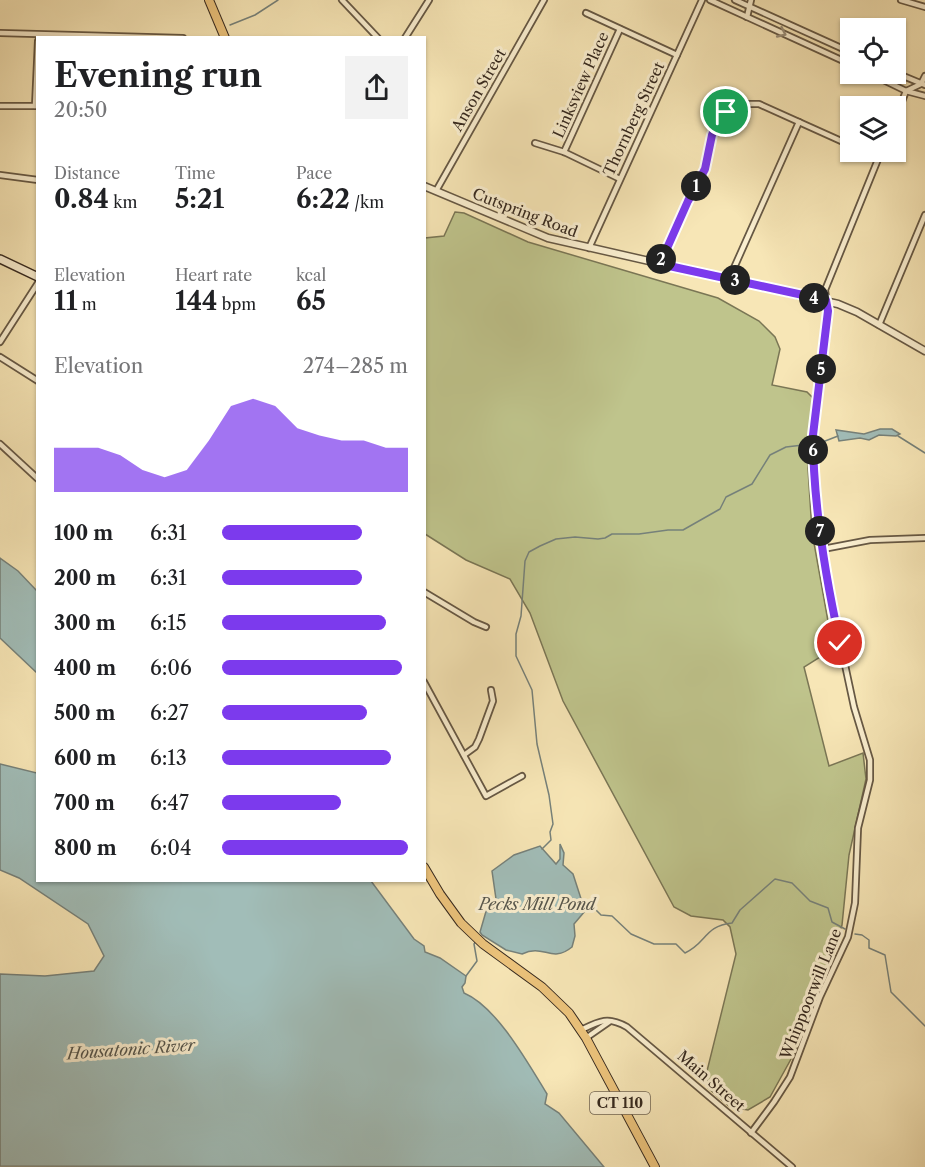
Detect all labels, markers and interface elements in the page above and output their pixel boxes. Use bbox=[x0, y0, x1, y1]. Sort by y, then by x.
map controls bbox=[840, 18, 906, 162]
button: locate bbox=[840, 18, 906, 84]
one-way arrow bbox=[776, 25, 787, 37]
street label: Linksview Place bbox=[549, 29, 612, 141]
street label: Anson Street bbox=[447, 45, 510, 135]
text: Evening run bbox=[54, 55, 262, 96]
button: share bbox=[345, 56, 408, 119]
street label: Thornberg Street bbox=[599, 58, 669, 179]
pin bbox=[700, 86, 751, 137]
icon: arrive bbox=[709, 95, 742, 128]
button: layers bbox=[840, 96, 906, 162]
text: 20:50 bbox=[54, 98, 107, 122]
text: Distance bbox=[54, 163, 120, 183]
text: Time bbox=[175, 163, 215, 183]
text: Pace bbox=[296, 163, 332, 183]
pin: 1 bbox=[681, 171, 711, 201]
text: 1 bbox=[692, 176, 700, 196]
text: 0.84 bbox=[54, 183, 109, 215]
text: 5:21 bbox=[175, 183, 224, 215]
text: 6:22 bbox=[296, 183, 350, 215]
street label: Cutspring Road bbox=[470, 184, 580, 241]
text: km bbox=[109, 192, 137, 212]
text: /km bbox=[350, 192, 384, 212]
pin: 2 bbox=[646, 244, 676, 274]
text: 2 bbox=[656, 249, 666, 269]
text: Elevation bbox=[54, 265, 125, 285]
text: Heart rate bbox=[175, 265, 252, 285]
text: kcal bbox=[296, 265, 326, 285]
pin: 3 bbox=[720, 265, 750, 295]
text: 3 bbox=[730, 270, 740, 290]
pin: 4 bbox=[799, 283, 829, 313]
text: 11 bbox=[54, 285, 77, 317]
text: 144 bbox=[175, 285, 218, 317]
text: 65 bbox=[296, 285, 326, 317]
text: 4 bbox=[809, 288, 819, 308]
text: m bbox=[77, 294, 97, 314]
text: bpm bbox=[218, 294, 256, 314]
text: Elevation bbox=[54, 354, 143, 378]
text: 274–285 m bbox=[303, 354, 408, 378]
pin: 5 bbox=[806, 354, 836, 384]
text: 5 bbox=[817, 359, 825, 379]
pin: 6 bbox=[798, 435, 828, 465]
text: 6 bbox=[808, 440, 818, 460]
pin: 7 bbox=[805, 516, 835, 546]
text: 100 m bbox=[54, 521, 113, 545]
text: 6:31 bbox=[150, 521, 187, 545]
text: 7 bbox=[816, 521, 824, 541]
text: 200 m bbox=[54, 566, 116, 590]
text: 6:31 bbox=[150, 566, 187, 590]
text: 300 m bbox=[54, 611, 116, 635]
text: 6:15 bbox=[150, 611, 187, 635]
pin bbox=[814, 617, 865, 668]
icon: check bbox=[823, 626, 856, 659]
text: 400 m bbox=[54, 656, 116, 680]
text: 6:06 bbox=[150, 656, 192, 680]
text: 500 m bbox=[54, 701, 115, 725]
text: 6:27 bbox=[150, 701, 189, 725]
text: 600 m bbox=[54, 746, 116, 770]
text: 6:13 bbox=[150, 746, 187, 770]
text: 700 m bbox=[54, 791, 115, 815]
text: 6:47 bbox=[150, 791, 189, 815]
text: 800 m bbox=[54, 836, 117, 860]
text: 6:04 bbox=[150, 836, 192, 860]
water label: Pecks Mill Pond bbox=[477, 894, 597, 914]
street label: Whippoorwill Lane bbox=[775, 926, 845, 1063]
water label: Housatonic River bbox=[64, 1034, 197, 1064]
street label: Main Street bbox=[674, 1046, 750, 1116]
road number: CT 110 bbox=[590, 1092, 650, 1114]

